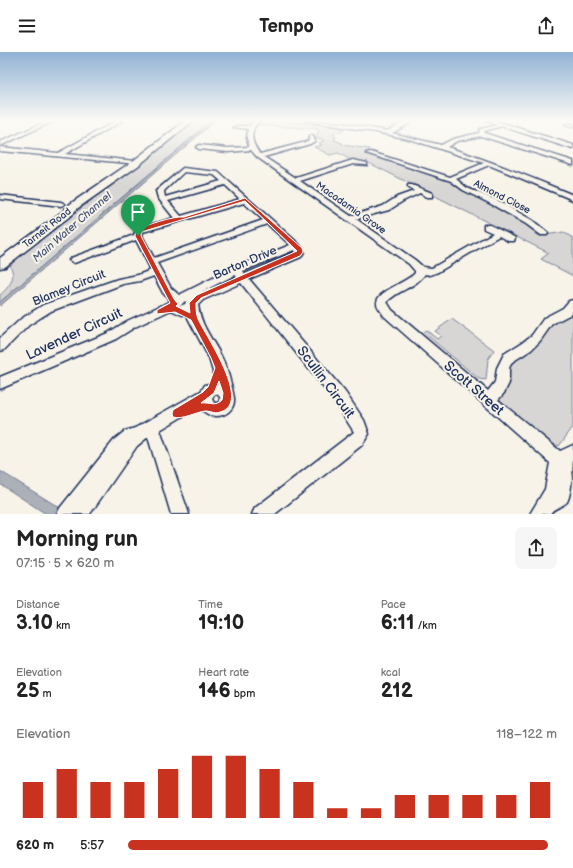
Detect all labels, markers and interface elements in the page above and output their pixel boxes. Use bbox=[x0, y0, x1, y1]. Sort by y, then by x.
icon: menu bbox=[16, 15, 38, 37]
icon: share bbox=[535, 15, 557, 37]
text: Tempo bbox=[259, 16, 314, 37]
street label: Almond Close bbox=[472, 178, 532, 216]
street label: Macadamia Grove bbox=[314, 179, 388, 237]
water label: Main Water Channel bbox=[30, 189, 114, 265]
pin bbox=[121, 195, 155, 236]
icon: arrive bbox=[127, 201, 149, 223]
street label: Tarneit Road bbox=[20, 205, 74, 251]
street label: Barton Drive bbox=[211, 243, 279, 283]
street label: Blamey Circuit bbox=[30, 266, 108, 309]
street label: Lavender Circuit bbox=[23, 304, 125, 364]
street label: Scullin Circuit bbox=[293, 343, 359, 422]
street label: Scott Street bbox=[440, 357, 508, 419]
text: Morning run bbox=[16, 526, 138, 553]
button: share bbox=[515, 527, 557, 569]
text: 07:15 · 5 × 620 m bbox=[16, 555, 114, 571]
text: Distance bbox=[16, 598, 60, 611]
text: Time bbox=[198, 598, 223, 611]
text: Pace bbox=[381, 598, 406, 611]
text: 3.10 bbox=[16, 611, 53, 635]
text: 19:10 bbox=[198, 611, 244, 635]
text: 6:11 bbox=[381, 611, 414, 635]
text: km bbox=[53, 619, 70, 632]
text: /km bbox=[414, 619, 437, 632]
text: Elevation bbox=[16, 666, 62, 679]
text: Heart rate bbox=[198, 666, 249, 679]
text: kcal bbox=[381, 666, 400, 679]
text: 25 bbox=[16, 679, 40, 703]
text: 146 bbox=[198, 679, 231, 703]
text: 212 bbox=[381, 679, 413, 703]
text: m bbox=[40, 687, 52, 700]
text: bpm bbox=[231, 687, 255, 700]
text: Elevation bbox=[16, 726, 70, 742]
text: 118–122 m bbox=[496, 726, 557, 742]
text: 620 m bbox=[16, 837, 54, 853]
text: 5:57 bbox=[80, 837, 104, 853]

